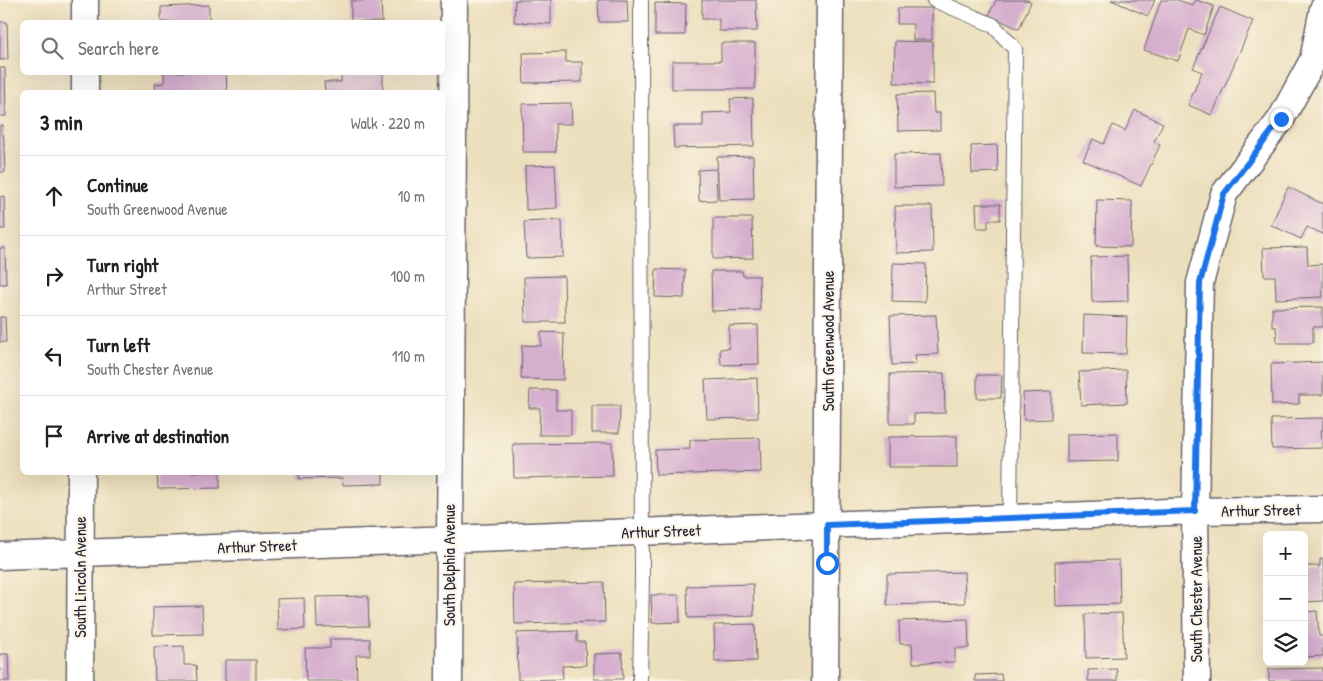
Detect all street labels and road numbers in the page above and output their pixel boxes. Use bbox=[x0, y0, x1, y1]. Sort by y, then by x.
street label: South Greenwood Avenue bbox=[817, 270, 839, 411]
street label: Arthur Street bbox=[1221, 498, 1302, 522]
street label: South Delphia Avenue bbox=[438, 503, 460, 626]
street label: South Lincoln Avenue bbox=[69, 516, 91, 638]
street label: Arthur Street bbox=[621, 519, 702, 543]
street label: Arthur Street bbox=[217, 534, 298, 558]
street label: South Chester Avenue bbox=[1185, 535, 1207, 662]

